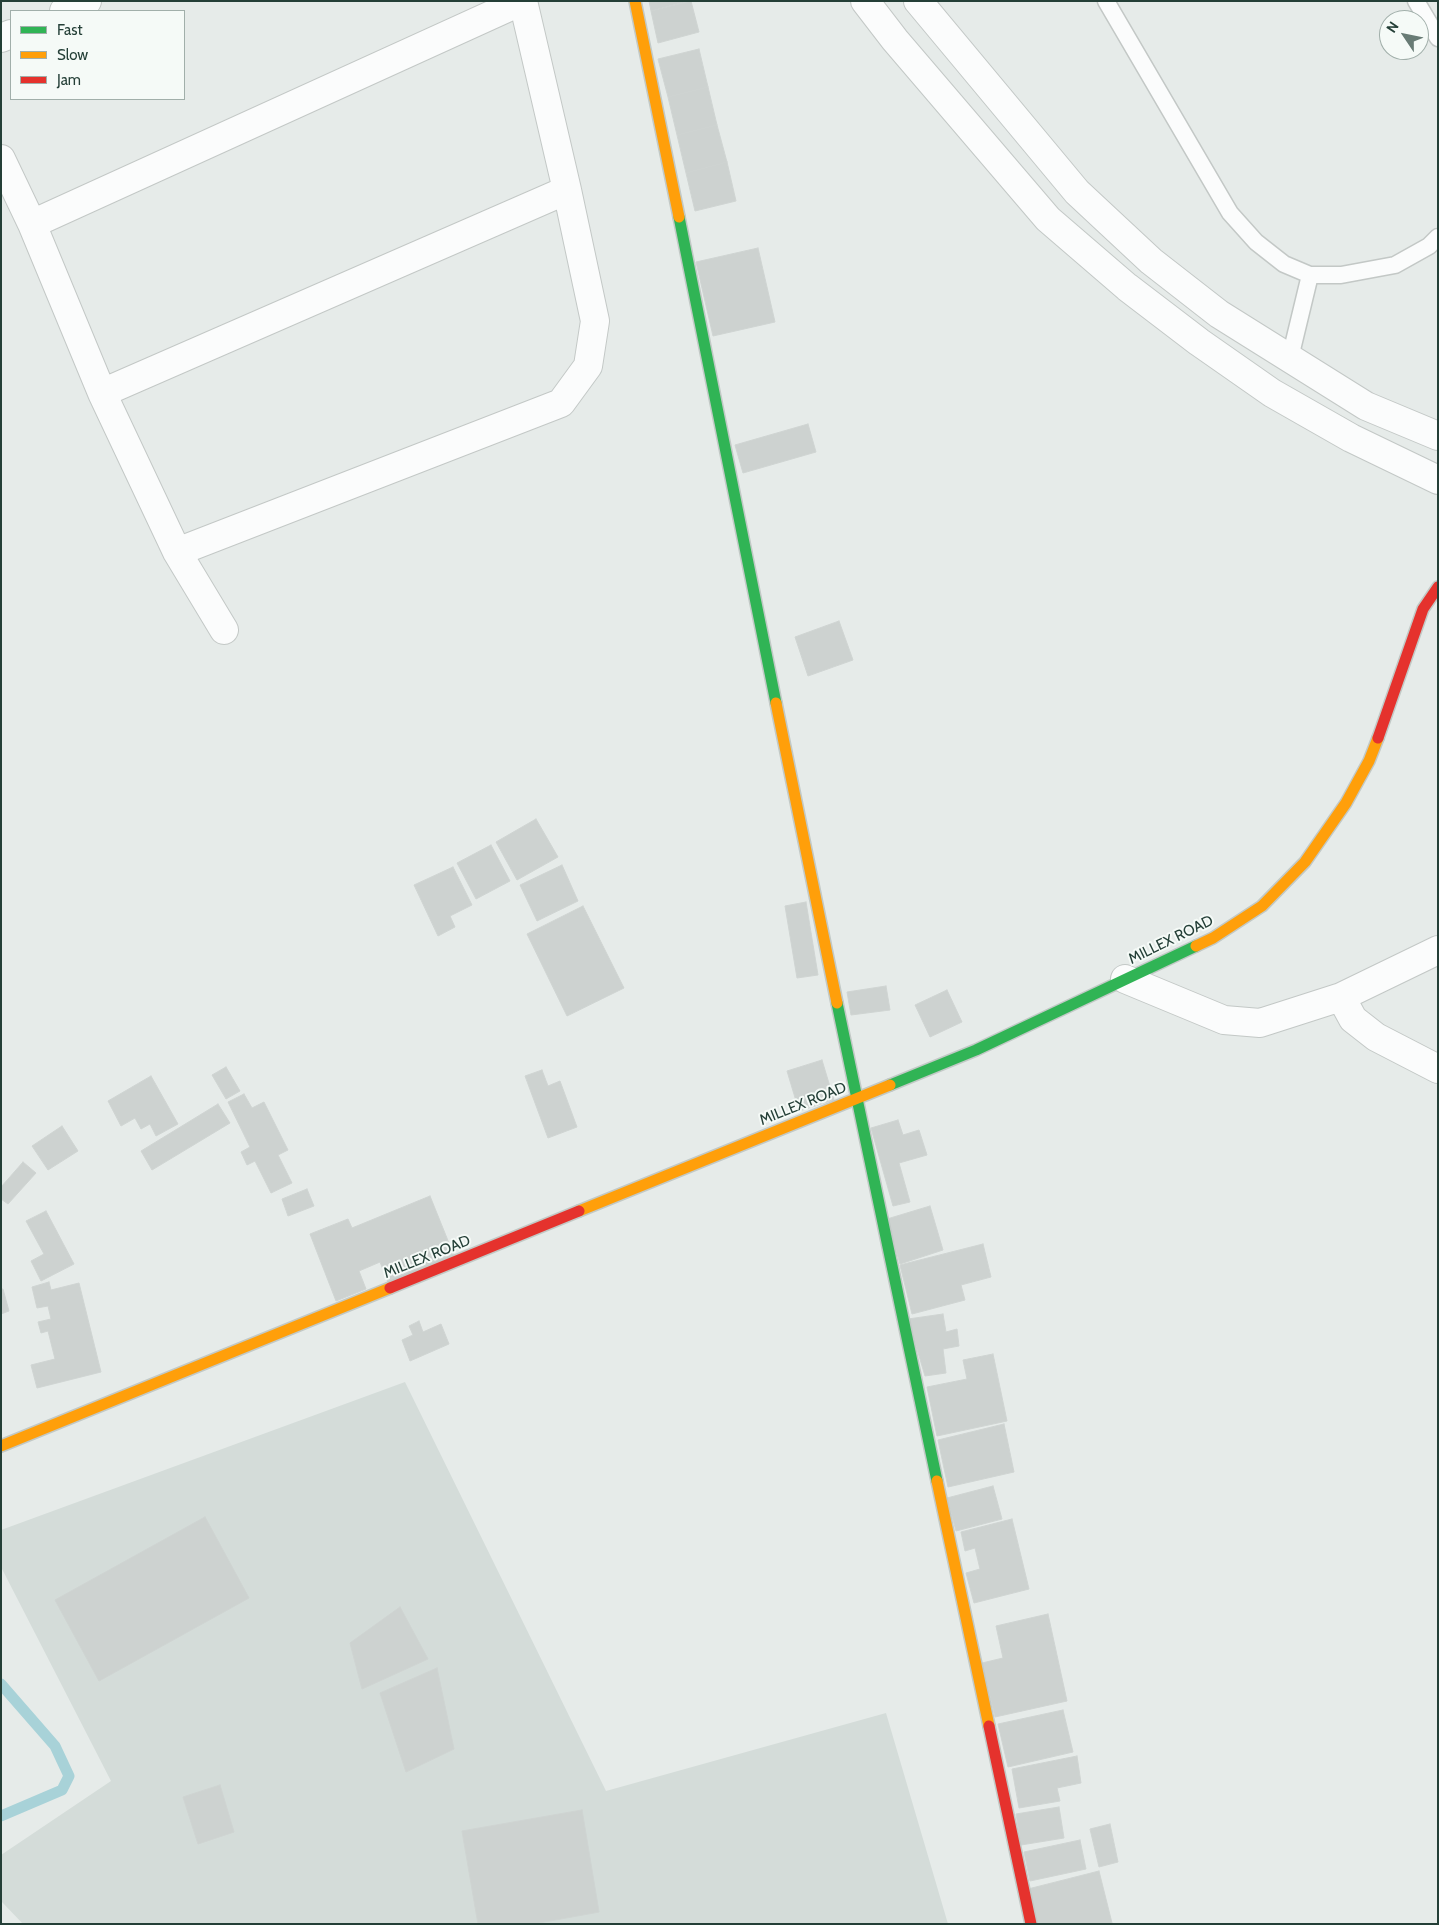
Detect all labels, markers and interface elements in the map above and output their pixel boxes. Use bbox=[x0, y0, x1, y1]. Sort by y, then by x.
legend bbox=[10, 10, 185, 100]
north arrow bbox=[1379, 10, 1429, 60]
text: N bbox=[1382, 18, 1403, 36]
text: Fast bbox=[57, 21, 82, 39]
text: Slow bbox=[57, 46, 88, 64]
text: Jam bbox=[57, 71, 81, 89]
street label: MILLEX ROAD bbox=[1126, 912, 1216, 968]
street label: MILLEX ROAD bbox=[757, 1078, 849, 1130]
street label: MILLEX ROAD bbox=[381, 1231, 473, 1283]

